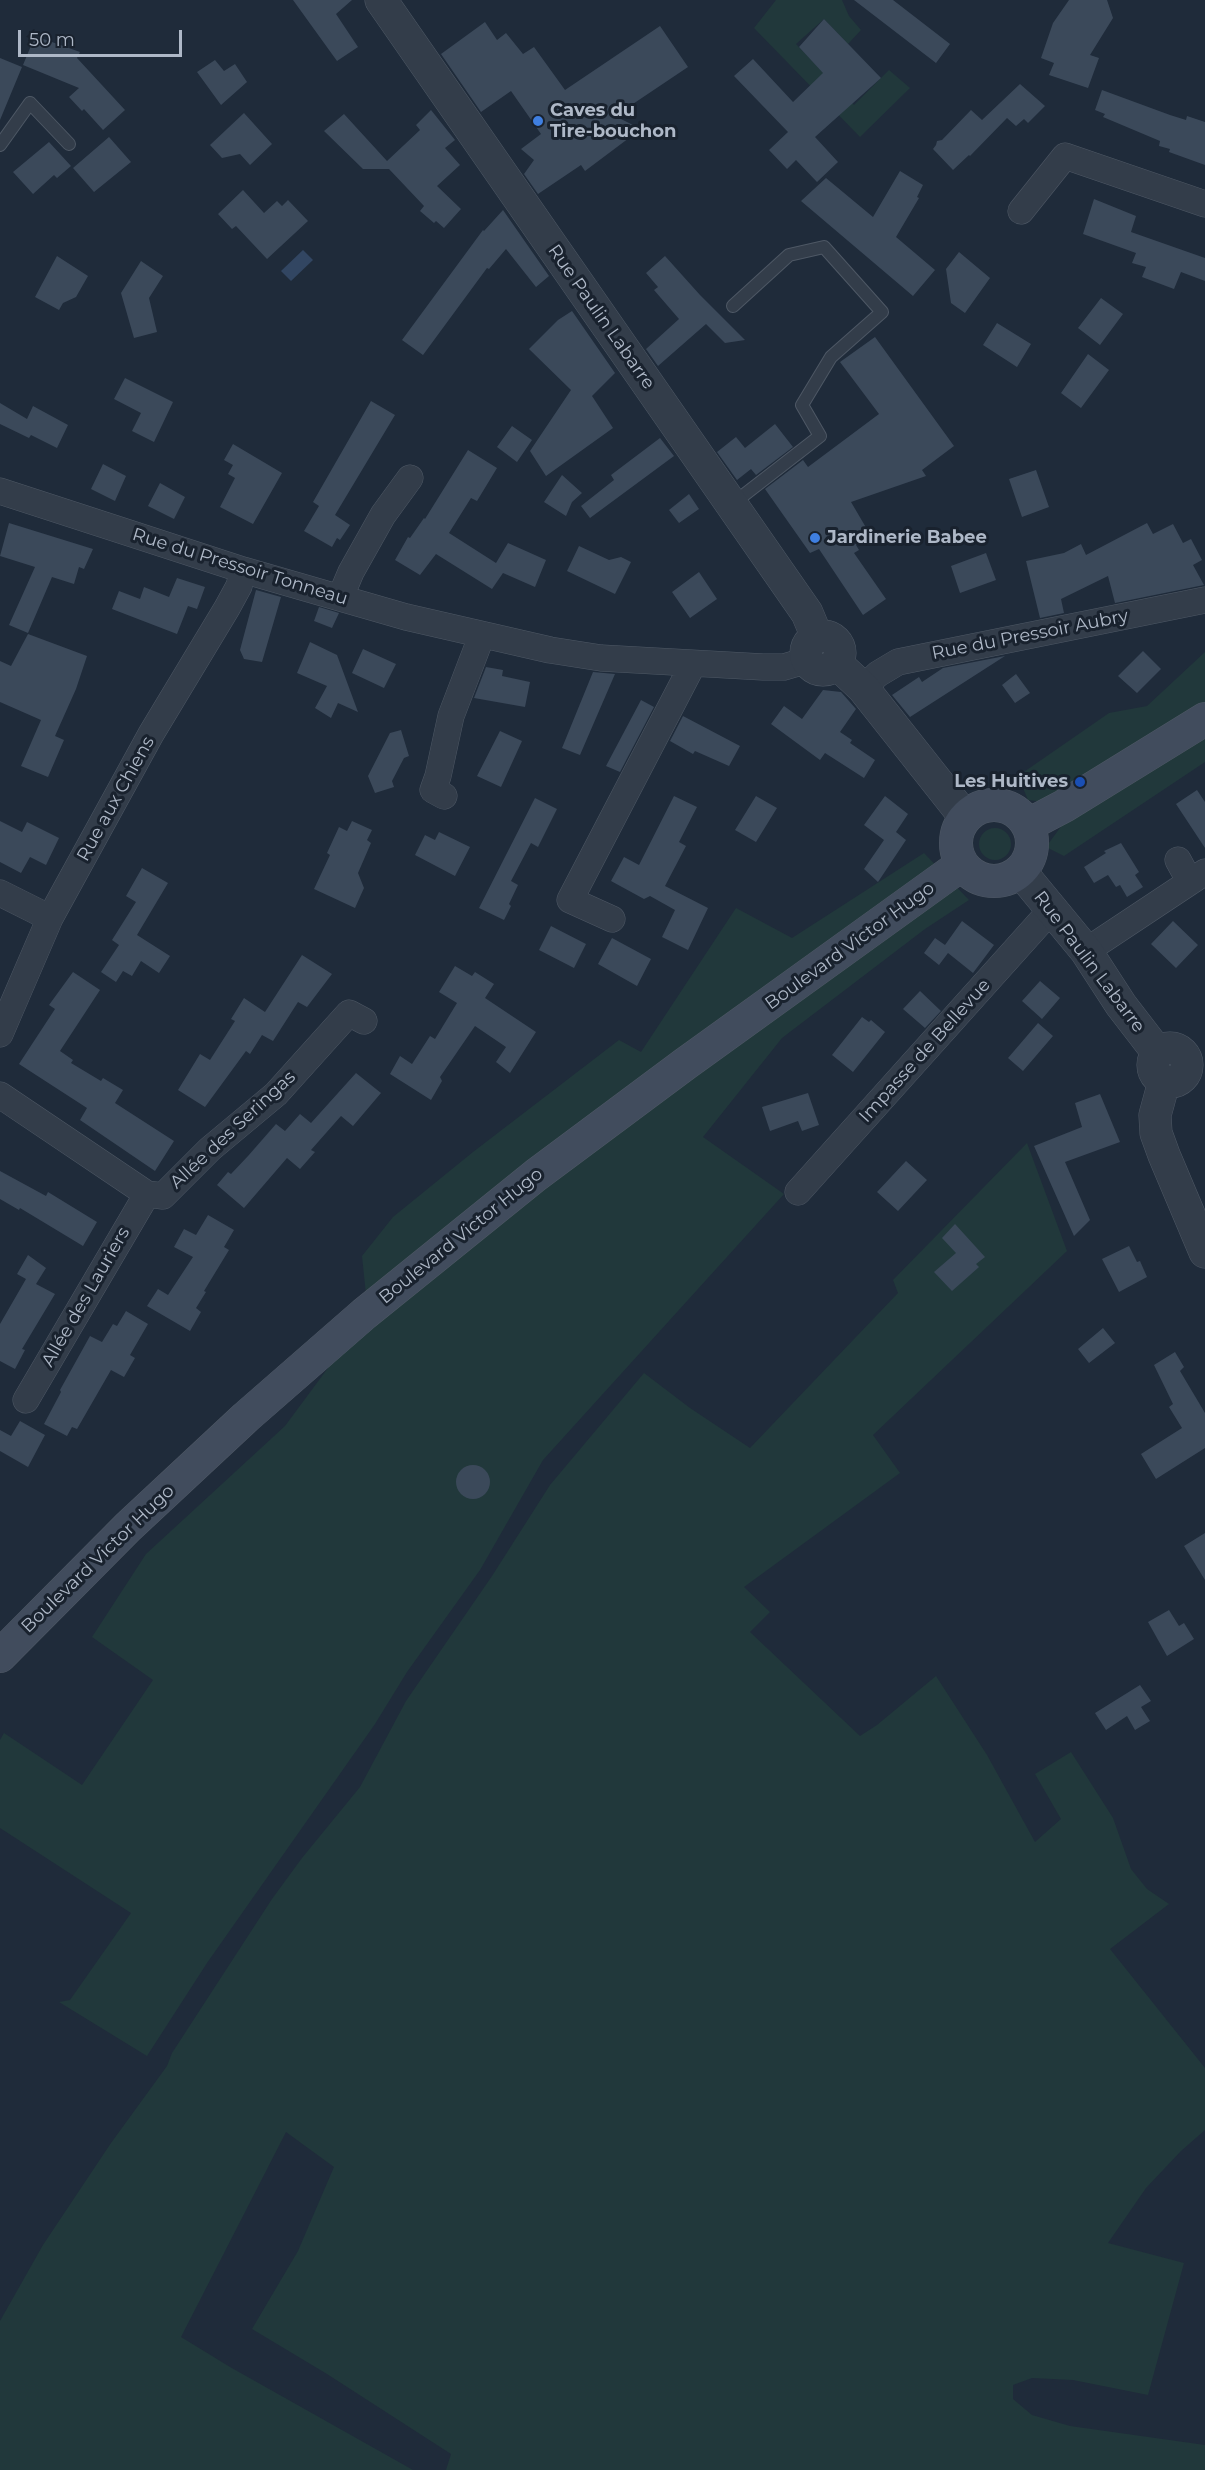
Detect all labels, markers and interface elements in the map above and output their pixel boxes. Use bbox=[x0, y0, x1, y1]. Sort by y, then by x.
scale bar bbox=[21, 18, 184, 56]
text: 50 m bbox=[29, 29, 75, 51]
place label: Caves du Tire-bouchon bbox=[550, 100, 677, 142]
marker: Caves du Tire-bouchon bbox=[531, 114, 545, 128]
street label: Rue Paulin Labarre bbox=[543, 241, 659, 393]
street label: Rue du Pressoir Tonneau bbox=[130, 524, 350, 610]
place label: Jardinerie Babee bbox=[827, 527, 987, 549]
marker: Jardinerie Babee bbox=[808, 531, 822, 545]
street label: Rue du Pressoir Aubry bbox=[930, 605, 1130, 665]
street label: Rue aux Chiens bbox=[73, 733, 159, 865]
place label: Les Huitives bbox=[954, 771, 1068, 793]
marker: Les Huitives bbox=[1073, 775, 1087, 789]
street label: Boulevard Victor Hugo bbox=[761, 877, 939, 1015]
street label: Rue Paulin Labarre bbox=[1029, 887, 1149, 1037]
street label: Impasse de Bellevue bbox=[855, 975, 995, 1127]
street label: Allée des Seringas bbox=[166, 1066, 300, 1194]
street label: Boulevard Victor Hugo bbox=[375, 1163, 547, 1309]
street label: Allée des Lauriers bbox=[37, 1223, 135, 1371]
street label: Boulevard Victor Hugo bbox=[17, 1480, 179, 1638]

